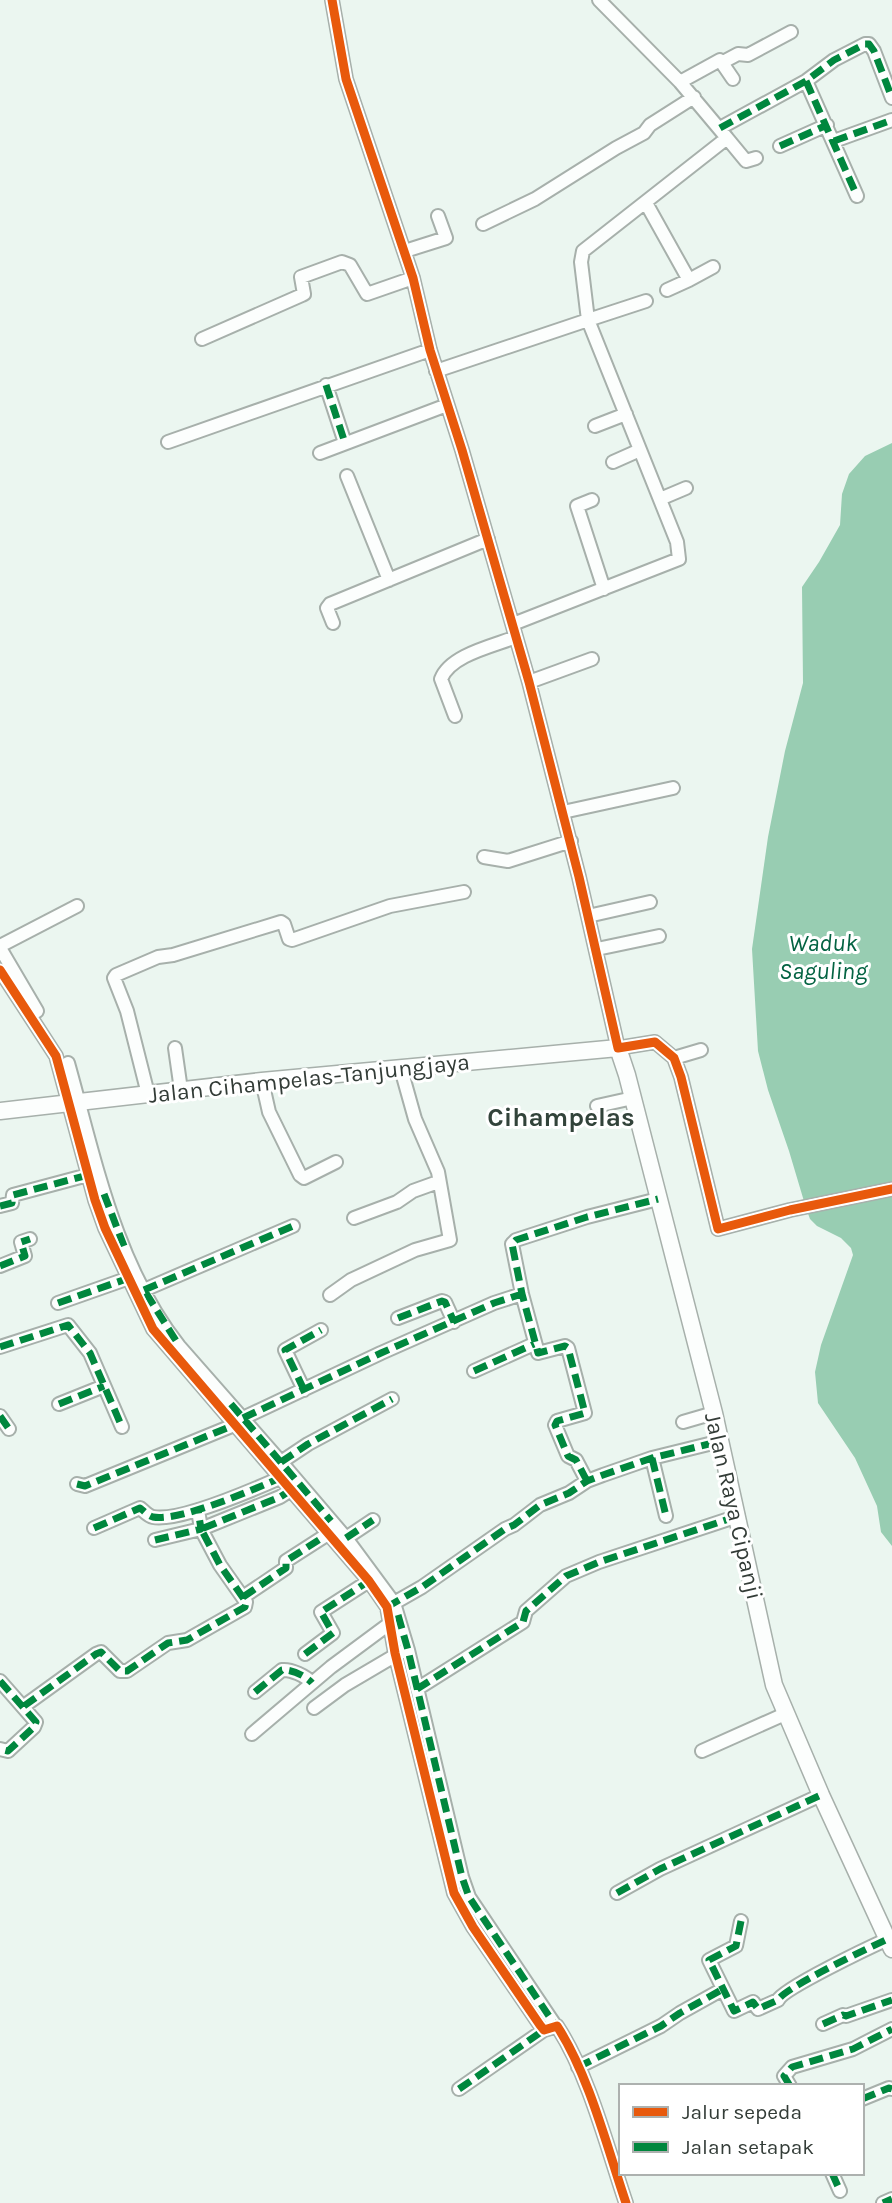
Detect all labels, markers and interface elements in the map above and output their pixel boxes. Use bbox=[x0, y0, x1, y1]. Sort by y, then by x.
water label: Waduk Saguling bbox=[779, 929, 868, 985]
street label: Jalan Cihampelas-Tanjungjaya bbox=[147, 1048, 471, 1109]
district label: Cihampelas bbox=[487, 1102, 635, 1133]
street label: Jalan Raya Cipanji bbox=[699, 1410, 768, 1602]
legend bbox=[619, 2084, 864, 2175]
text: Jalur sepeda bbox=[682, 2100, 802, 2124]
text: Jalan setapak bbox=[682, 2135, 814, 2159]

